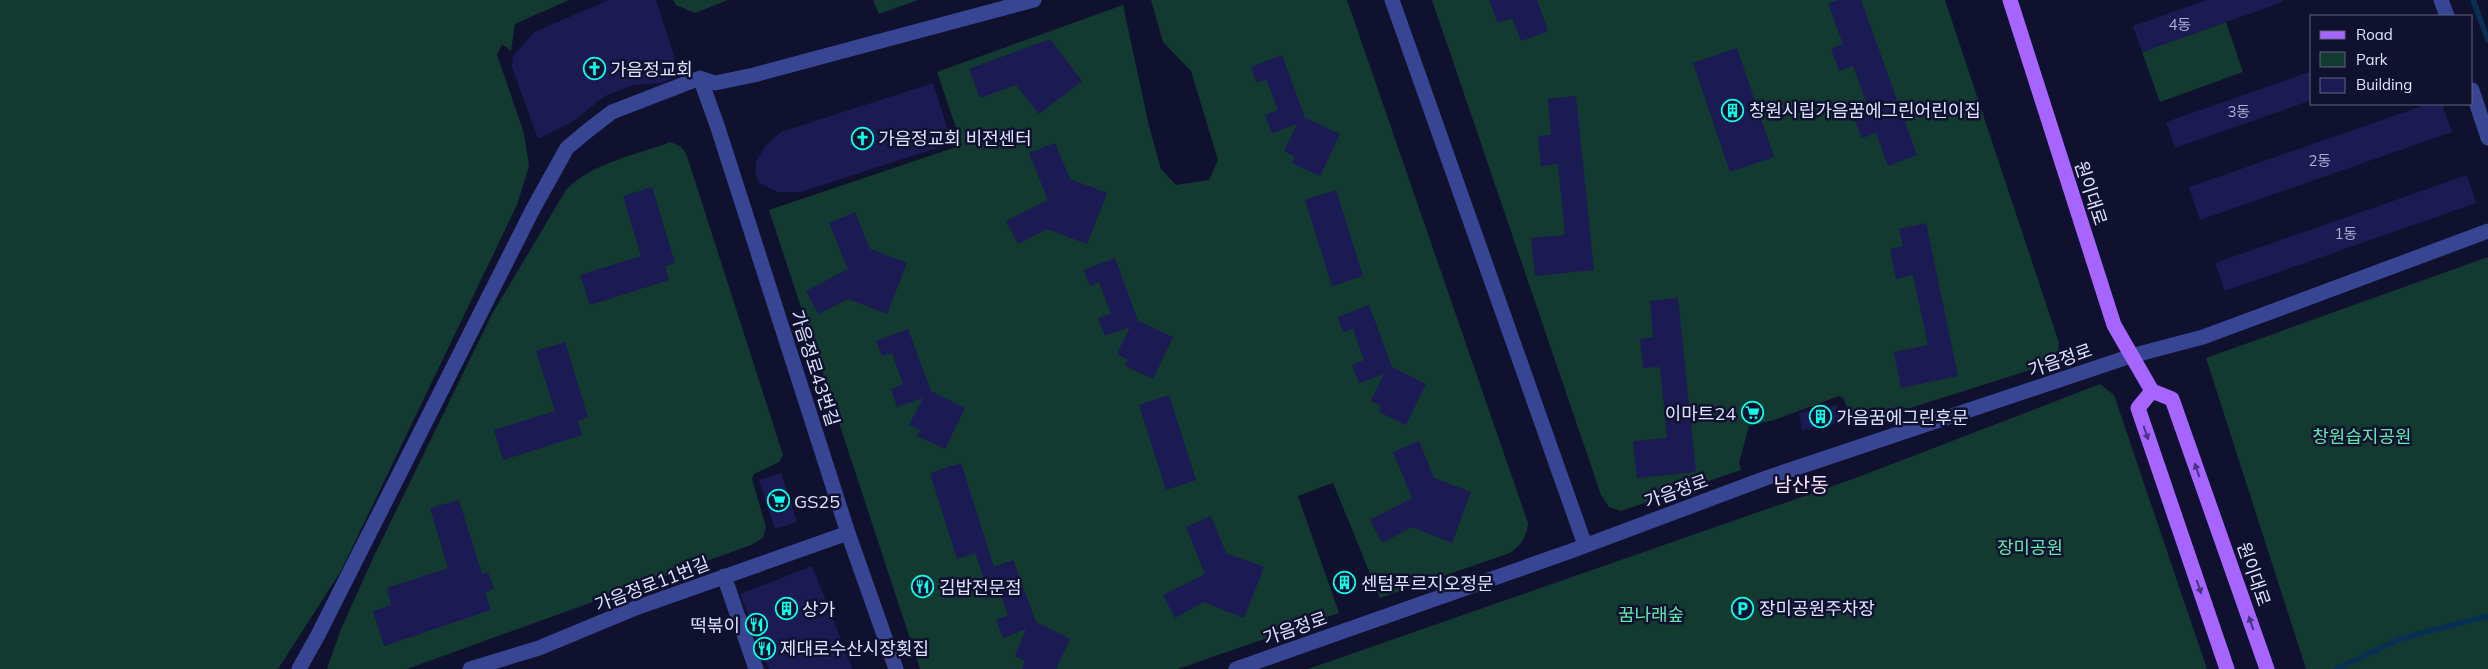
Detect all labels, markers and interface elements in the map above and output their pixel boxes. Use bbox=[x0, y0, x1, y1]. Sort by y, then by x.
house number: 4동 bbox=[2169, 15, 2191, 34]
legend bbox=[2310, 15, 2473, 105]
text: Road bbox=[2356, 25, 2393, 44]
text: Park bbox=[2356, 50, 2388, 69]
church icon: 가음정교회 bbox=[582, 57, 606, 81]
place label: 가음정교회 bbox=[610, 58, 693, 81]
text: Building bbox=[2356, 75, 2412, 94]
building icon: 창원시립가음꿈에그린어린이집 bbox=[1721, 98, 1745, 122]
place label: 창원시립가음꿈에그린어린이집 bbox=[1749, 99, 1981, 122]
house number: 3동 bbox=[2228, 102, 2250, 121]
church icon: 가음정교회 비전센터 bbox=[850, 126, 874, 150]
place label: 가음정교회 비전센터 bbox=[878, 127, 1032, 150]
house number: 2동 bbox=[2309, 151, 2331, 170]
street label: 원이대로 bbox=[2070, 158, 2112, 228]
house number: 1동 bbox=[2335, 224, 2357, 243]
street label: 가음정로43번길 bbox=[785, 307, 845, 429]
street label: 가음정로 bbox=[2025, 338, 2095, 382]
supermarket icon: 이마트24 bbox=[1740, 401, 1764, 425]
place label: 이마트24 bbox=[1665, 402, 1736, 425]
building icon: 가음꿈에그린후문 bbox=[1808, 405, 1832, 429]
place label: 가음꿈에그린후문 bbox=[1836, 406, 1968, 429]
park label: 창원습지공원 bbox=[2312, 425, 2412, 448]
one-way arrow bbox=[2143, 426, 2151, 441]
one-way arrow bbox=[2193, 462, 2201, 477]
street label: 가음정로 bbox=[1641, 469, 1711, 513]
district label: 남산동 bbox=[1773, 472, 1829, 497]
supermarket icon: GS25 bbox=[766, 489, 790, 513]
place label: GS25 bbox=[794, 490, 840, 513]
park label: 장미공원 bbox=[1997, 536, 2063, 559]
street label: 원이대로 bbox=[2232, 539, 2276, 609]
street label: 가음정로11번길 bbox=[591, 552, 713, 616]
building icon: 센텀푸르지오정문 bbox=[1333, 571, 1357, 595]
place label: 센텀푸르지오정문 bbox=[1361, 572, 1493, 595]
restaurant icon: 김밥전문점 bbox=[911, 575, 935, 599]
place label: 김밥전문점 bbox=[939, 576, 1022, 599]
one-way arrow bbox=[2196, 579, 2203, 594]
parking icon: 장미공원주차장 bbox=[1731, 596, 1755, 620]
building icon: 상가 bbox=[774, 597, 798, 621]
place label: 장미공원주차장 bbox=[1759, 597, 1875, 620]
place label: 상가 bbox=[802, 598, 836, 621]
park label: 꿈나래숲 bbox=[1618, 603, 1684, 626]
street label: 가음정로 bbox=[1260, 606, 1330, 650]
restaurant icon: 떡볶이 bbox=[744, 613, 768, 637]
place label: 떡볶이 bbox=[690, 614, 740, 637]
one-way arrow bbox=[2247, 615, 2255, 630]
restaurant icon: 제대로수산시장횟집 bbox=[752, 636, 776, 660]
place label: 제대로수산시장횟집 bbox=[780, 637, 929, 660]

